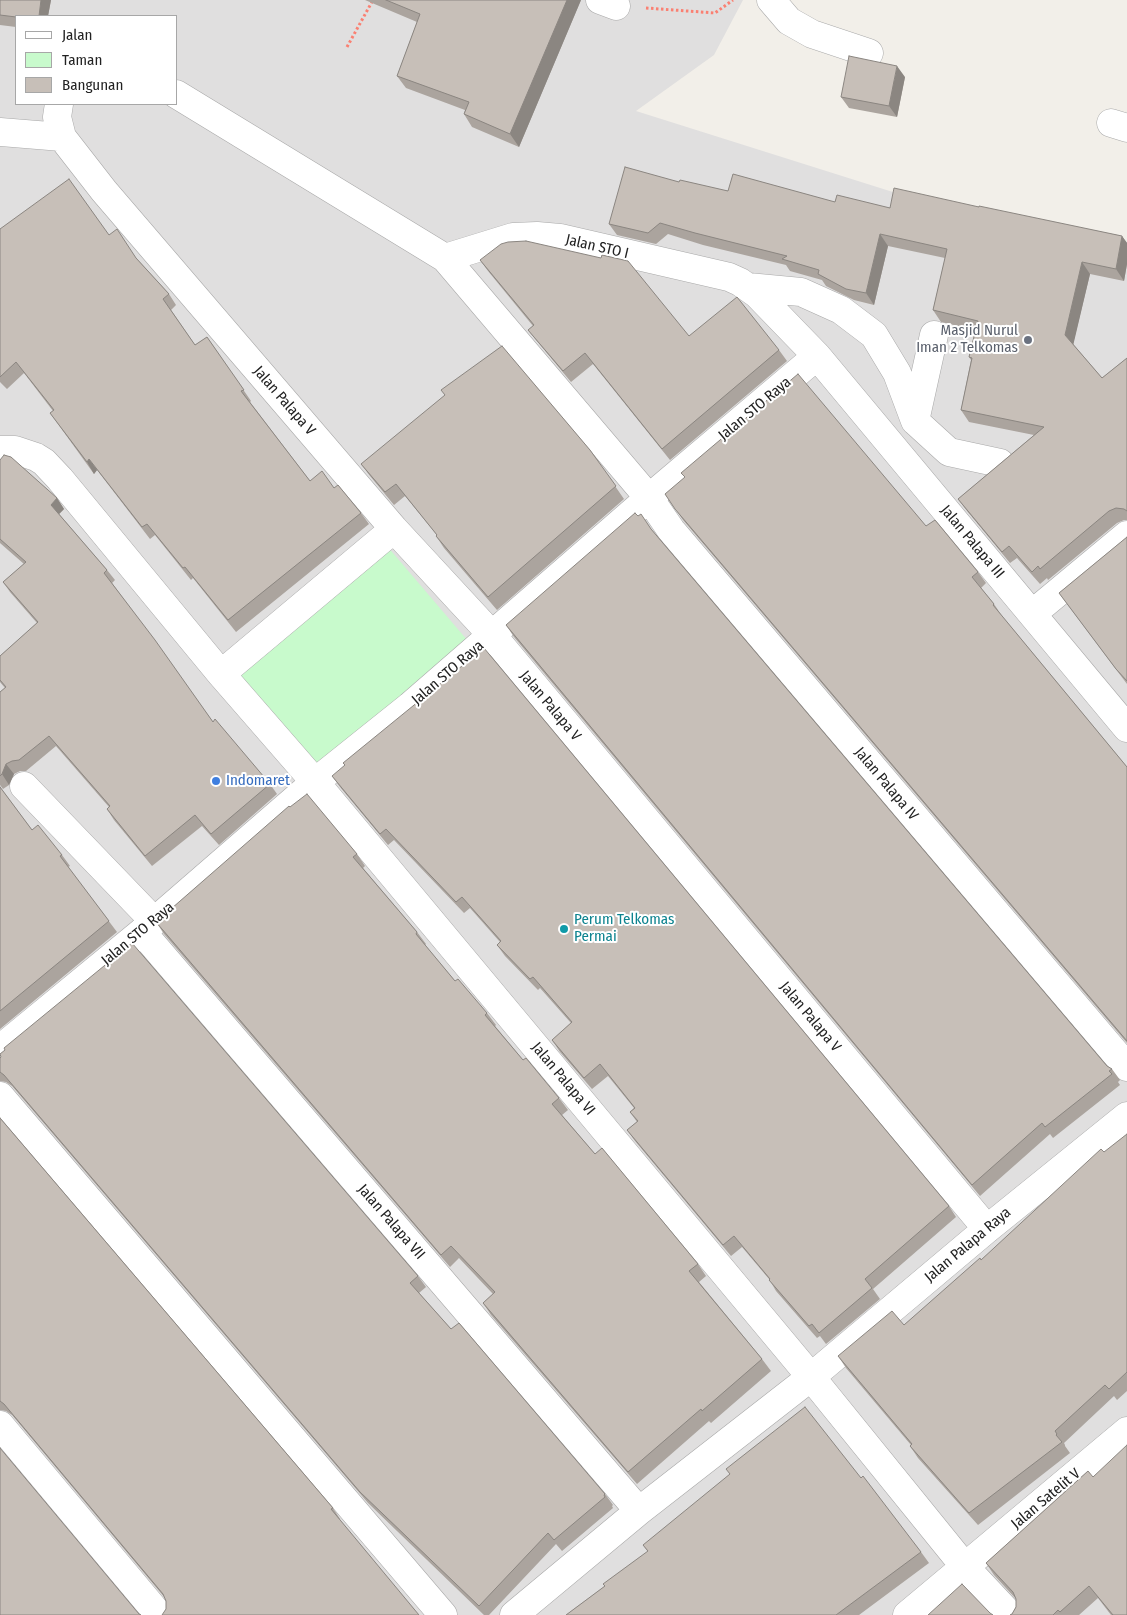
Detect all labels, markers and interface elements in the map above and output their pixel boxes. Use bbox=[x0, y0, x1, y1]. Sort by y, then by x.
legend bbox=[15, 15, 178, 105]
text: Jalan bbox=[62, 26, 92, 44]
text: Taman bbox=[62, 51, 102, 69]
text: Bangunan bbox=[62, 76, 123, 94]
street label: Jalan STO I bbox=[564, 231, 630, 263]
place label: Masjid Nurul Iman 2 Telkomas bbox=[916, 322, 1018, 357]
marker: Masjid Nurul Iman 2 Telkomas bbox=[1022, 334, 1034, 346]
street label: Jalan Palapa V bbox=[249, 363, 319, 439]
street label: Jalan STO Raya bbox=[715, 373, 795, 445]
street label: Jalan Palapa III bbox=[936, 502, 1008, 582]
street label: Jalan STO Raya bbox=[408, 637, 488, 709]
street label: Jalan Palapa V bbox=[516, 667, 584, 745]
street label: Jalan Palapa IV bbox=[850, 744, 922, 824]
place label: Indomaret bbox=[226, 772, 290, 790]
marker: Indomaret bbox=[210, 775, 222, 787]
street label: Jalan STO Raya bbox=[98, 898, 178, 970]
place label: Perum Telkomas Permai bbox=[574, 911, 674, 946]
marker: Perum Telkomas Permai bbox=[558, 923, 570, 935]
street label: Jalan Palapa V bbox=[776, 978, 844, 1056]
street label: Jalan Palapa VI bbox=[527, 1039, 599, 1119]
street label: Jalan Palapa VII bbox=[353, 1181, 429, 1263]
street label: Jalan Palapa Raya bbox=[921, 1204, 1015, 1286]
street label: Jalan Satelit V bbox=[1008, 1465, 1084, 1533]

